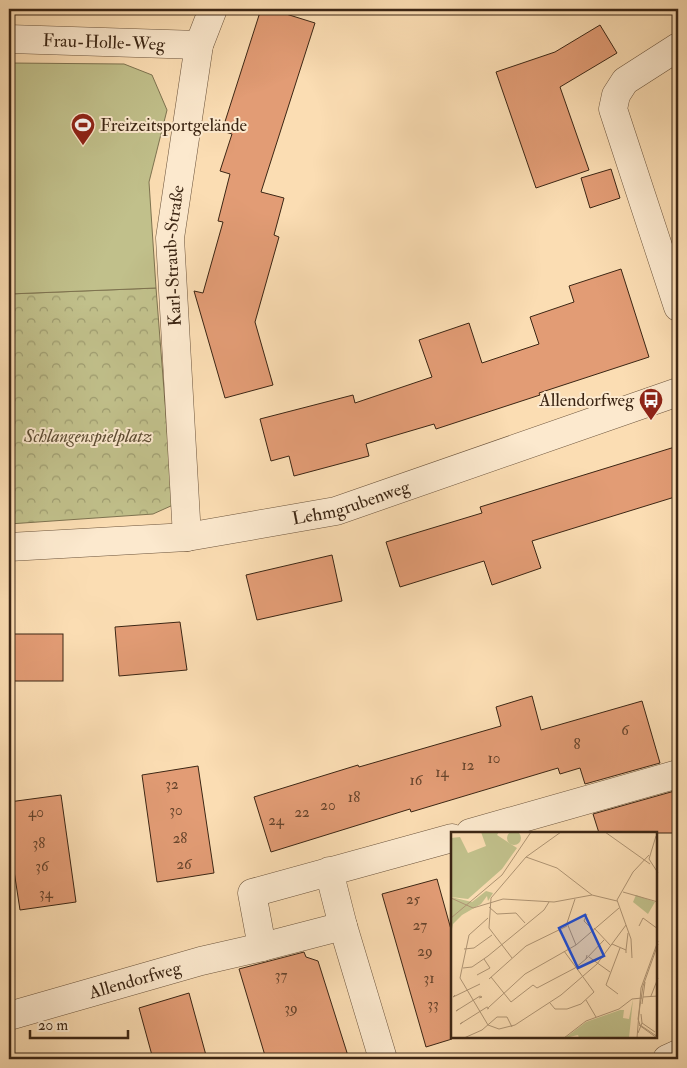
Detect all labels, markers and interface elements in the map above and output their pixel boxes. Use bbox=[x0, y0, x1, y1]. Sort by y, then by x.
street label: Frau-Holle-Weg bbox=[42, 29, 167, 55]
sports icon: Freizeitsportgelände bbox=[70, 112, 96, 146]
place label: Freizeitsportgelände bbox=[100, 114, 248, 137]
street label: Karl-Straub-Straße bbox=[158, 183, 189, 327]
bus stop icon: Allendorfweg bbox=[638, 387, 664, 421]
place label: Allendorfweg bbox=[538, 389, 635, 412]
park label: Schlangenspielplatz bbox=[23, 425, 152, 448]
street label: Lehmgrubenweg bbox=[290, 474, 414, 530]
house number: 6 bbox=[621, 721, 630, 740]
house number: 8 bbox=[573, 735, 581, 754]
house number: 10 bbox=[488, 749, 500, 768]
house number: 12 bbox=[462, 756, 475, 775]
house number: 14 bbox=[435, 763, 450, 782]
house number: 16 bbox=[410, 771, 424, 790]
house number: 32 bbox=[165, 775, 179, 794]
house number: 18 bbox=[348, 788, 360, 807]
house number: 20 bbox=[320, 796, 336, 815]
house number: 30 bbox=[169, 801, 183, 820]
house number: 40 bbox=[28, 803, 44, 822]
house number: 22 bbox=[294, 803, 310, 822]
house number: 24 bbox=[268, 811, 285, 830]
house number: 28 bbox=[173, 829, 187, 848]
inset map bbox=[451, 832, 657, 1038]
house number: 38 bbox=[33, 834, 45, 853]
house number: 26 bbox=[176, 855, 193, 874]
house number: 36 bbox=[35, 857, 50, 876]
house number: 34 bbox=[39, 884, 54, 903]
house number: 25 bbox=[406, 890, 420, 909]
house number: 27 bbox=[413, 916, 427, 935]
house number: 29 bbox=[417, 942, 433, 961]
street label: Allendorfweg bbox=[85, 955, 185, 1004]
house number: 37 bbox=[275, 966, 287, 985]
house number: 31 bbox=[423, 969, 435, 988]
house number: 33 bbox=[427, 995, 439, 1014]
house number: 39 bbox=[284, 999, 298, 1018]
scale bar bbox=[30, 1008, 128, 1040]
text: 20 m bbox=[38, 1016, 68, 1035]

